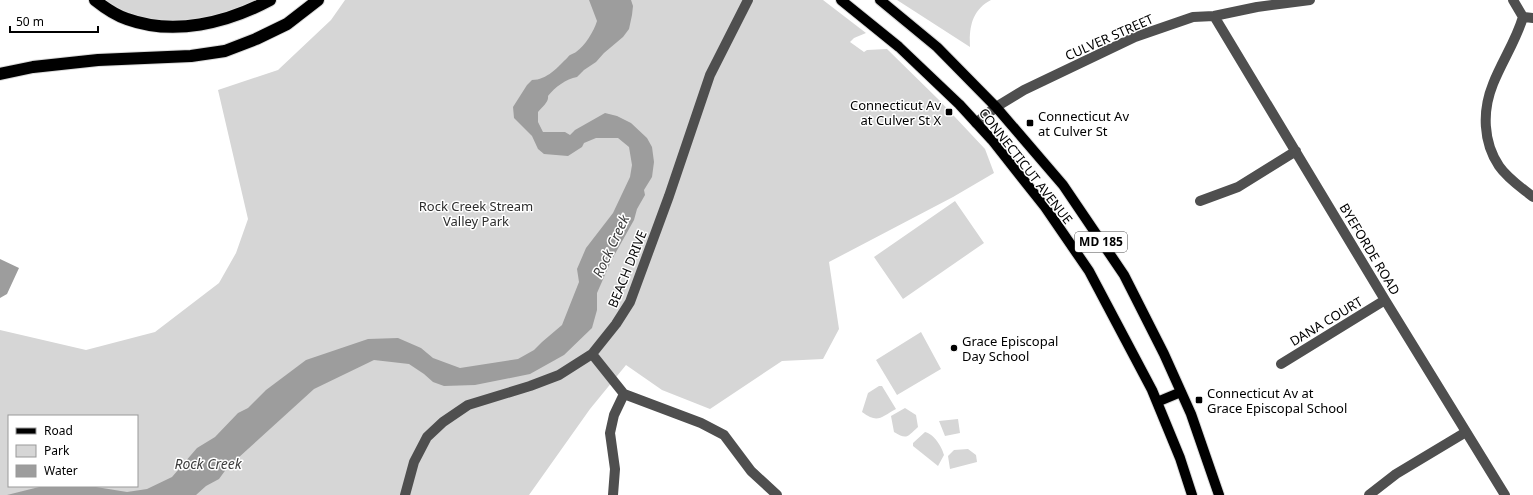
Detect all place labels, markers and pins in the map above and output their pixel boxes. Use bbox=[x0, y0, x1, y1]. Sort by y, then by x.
place label: Connecticut Av at Culver St X bbox=[850, 96, 941, 129]
marker: Connecticut Av at Culver St X bbox=[944, 107, 954, 117]
place label: Connecticut Av at Culver St bbox=[1038, 107, 1129, 140]
marker: Connecticut Av at Culver St bbox=[1025, 118, 1035, 128]
place label: Grace Episcopal Day School bbox=[962, 332, 1058, 365]
marker: Grace Episcopal Day School bbox=[949, 343, 959, 353]
place label: Connecticut Av at Grace Episcopal School bbox=[1207, 384, 1347, 417]
marker: Connecticut Av at Grace Episcopal School bbox=[1194, 395, 1204, 405]

